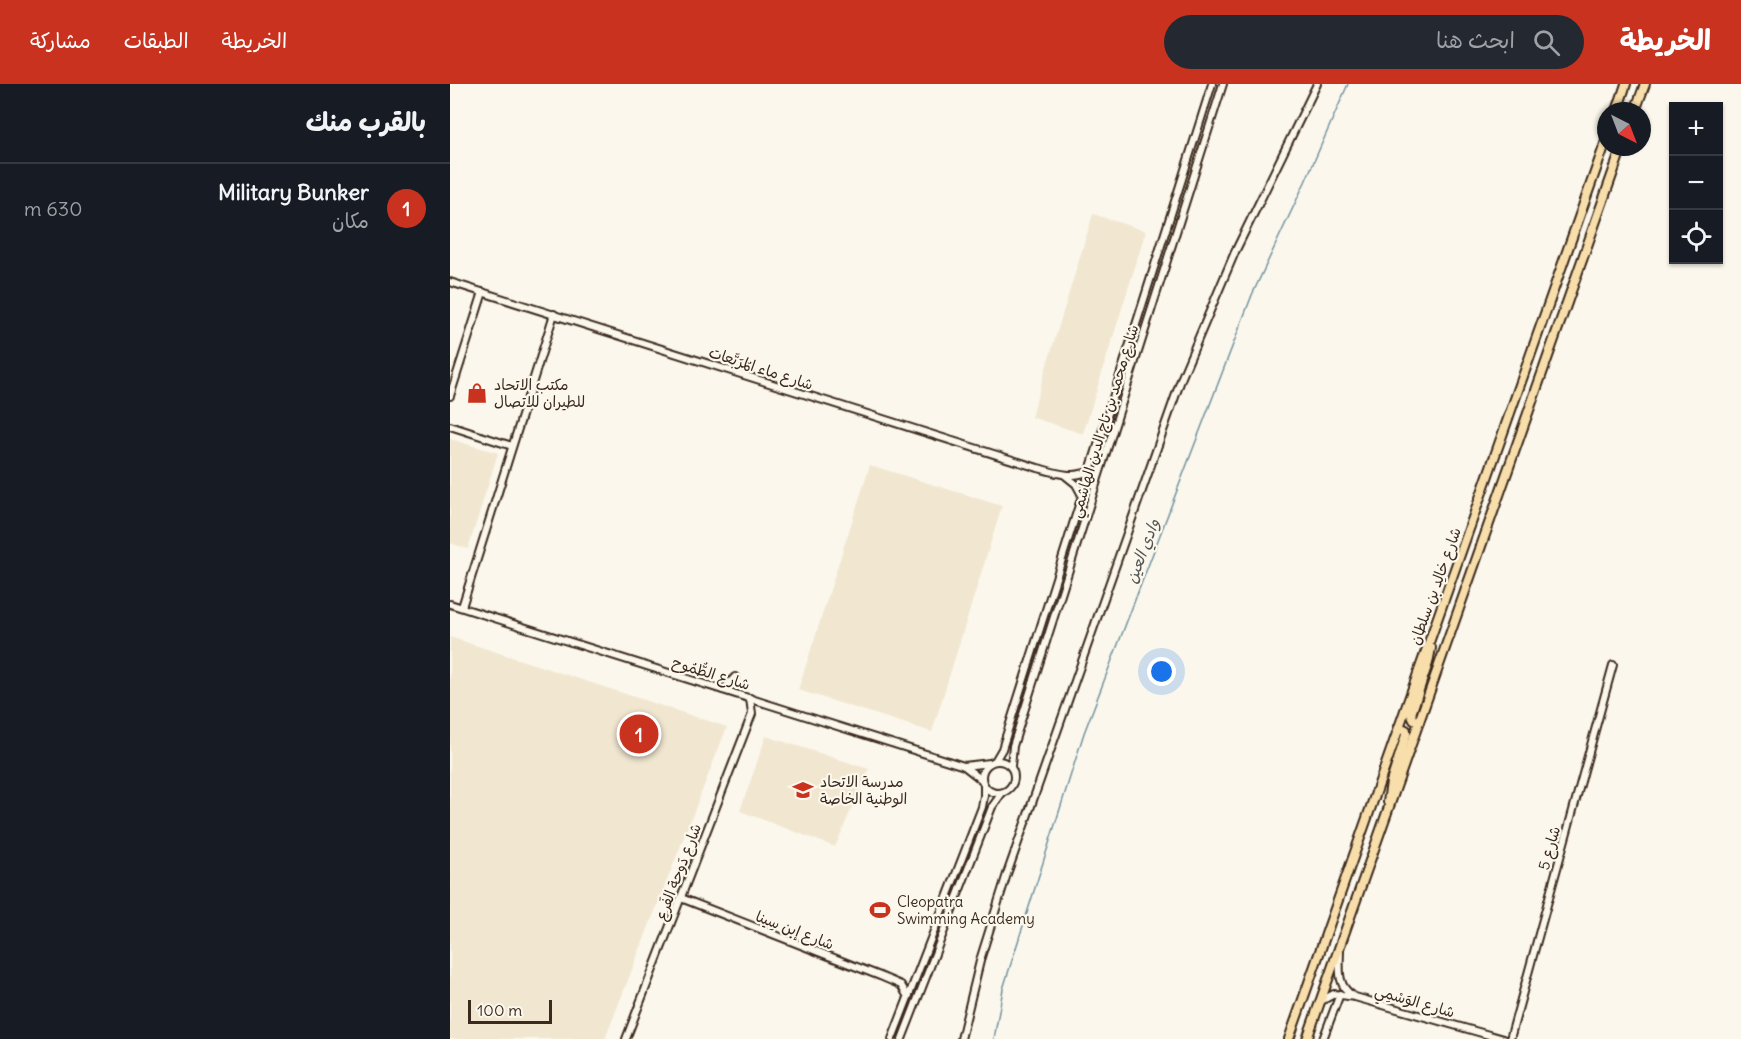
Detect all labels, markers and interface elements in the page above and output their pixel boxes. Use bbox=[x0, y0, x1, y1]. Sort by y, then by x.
search box bbox=[1164, 15, 1584, 69]
text: الخريطة bbox=[1620, 22, 1711, 58]
text: ابحث هنا bbox=[1436, 26, 1515, 54]
icon: search bbox=[1530, 26, 1563, 59]
text: مشاركة bbox=[30, 27, 91, 54]
text: الطبقات bbox=[124, 27, 189, 54]
text: الخريطة bbox=[222, 27, 287, 54]
north arrow bbox=[1597, 102, 1651, 156]
map controls bbox=[1669, 102, 1723, 264]
button: + bbox=[1669, 102, 1723, 156]
text: بالقرب منك bbox=[306, 105, 426, 138]
button: − bbox=[1669, 156, 1723, 210]
text: Military Bunker bbox=[218, 178, 369, 206]
text: 630 m bbox=[24, 196, 82, 221]
text: 1 bbox=[403, 196, 410, 221]
text: مكان bbox=[332, 208, 369, 233]
button: locate bbox=[1669, 210, 1723, 264]
street label: شارع محمد بن تاج الدين الهاشمي bbox=[1066, 322, 1146, 521]
street label: شارع ماء المُرَبَّعات bbox=[706, 342, 816, 395]
place label: مكتب الاتحاد للطيران للاتصال bbox=[494, 375, 585, 411]
shop icon: مكتب الاتحاد للطيران للاتصال bbox=[465, 381, 489, 405]
water label: وادي العين bbox=[1121, 515, 1165, 587]
street label: شارع خالِد بن سلطان bbox=[1405, 525, 1466, 648]
street label: شارع الطُّمُوح bbox=[669, 652, 753, 695]
your location bbox=[1147, 657, 1176, 686]
pin: 1 bbox=[620, 712, 658, 756]
place label: مدرسة الاتحاد الوطنية الخاصة bbox=[820, 772, 907, 808]
school or university icon: مدرسة الاتحاد الوطنية الخاصة bbox=[791, 778, 815, 802]
street label: شارع دَوحة الفَرع bbox=[651, 821, 706, 924]
street label: شارع 5 bbox=[1534, 824, 1565, 872]
place label: Cleopatra Swimming Academy bbox=[897, 892, 1035, 928]
sports icon: Cleopatra Swimming Academy bbox=[868, 898, 892, 922]
street label: شارع إبن سِينا bbox=[753, 906, 837, 955]
street label: شارع الوَسْمِي bbox=[1372, 981, 1457, 1025]
scale bar bbox=[468, 997, 552, 1024]
text: 100 m bbox=[477, 1000, 522, 1020]

